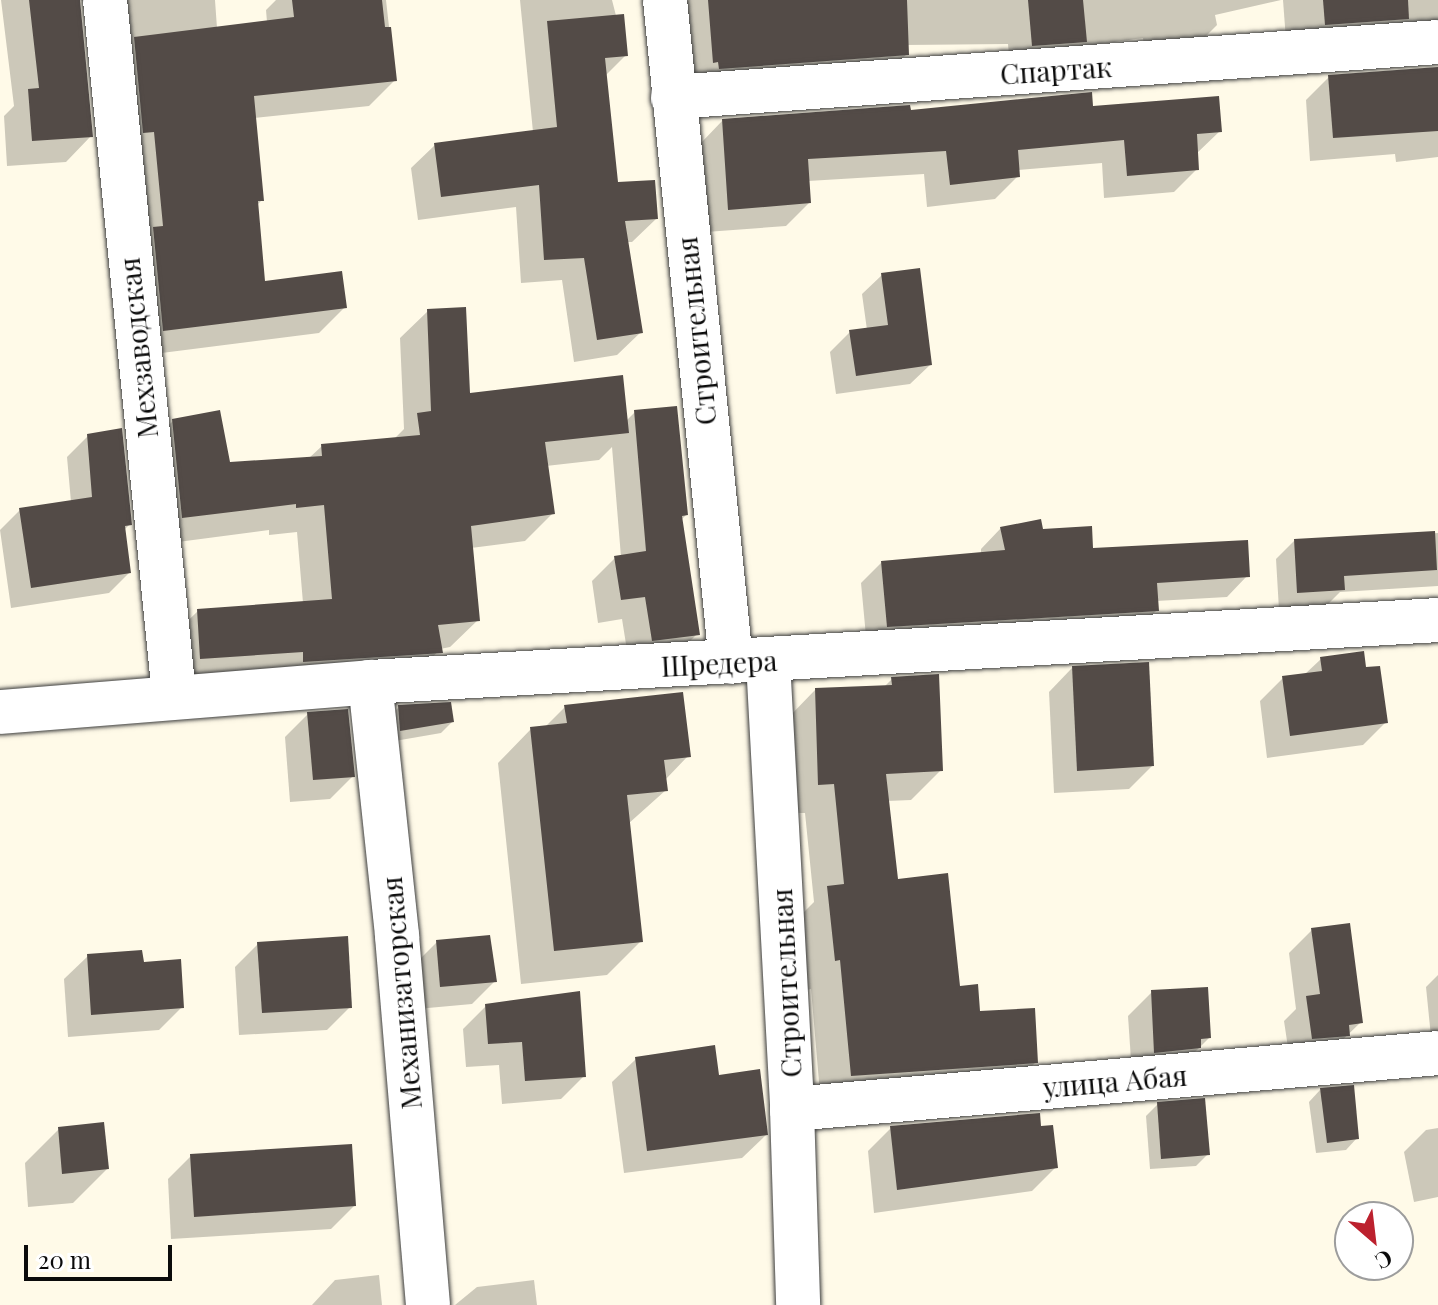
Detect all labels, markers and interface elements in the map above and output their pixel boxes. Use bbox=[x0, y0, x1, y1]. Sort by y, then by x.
street label: Спартак bbox=[999, 49, 1113, 91]
street label: Строительная bbox=[669, 235, 723, 427]
street label: Мехзаводская bbox=[112, 256, 164, 440]
street label: Шредера bbox=[660, 643, 778, 683]
street label: Механизаторская bbox=[374, 875, 428, 1111]
street label: Строительная bbox=[764, 888, 808, 1078]
street label: улица Абая bbox=[1042, 1058, 1188, 1104]
north arrow bbox=[1334, 1201, 1414, 1281]
scale bar bbox=[28, 1229, 176, 1279]
text: 20 m bbox=[38, 1243, 91, 1275]
text: С bbox=[1370, 1244, 1398, 1277]

